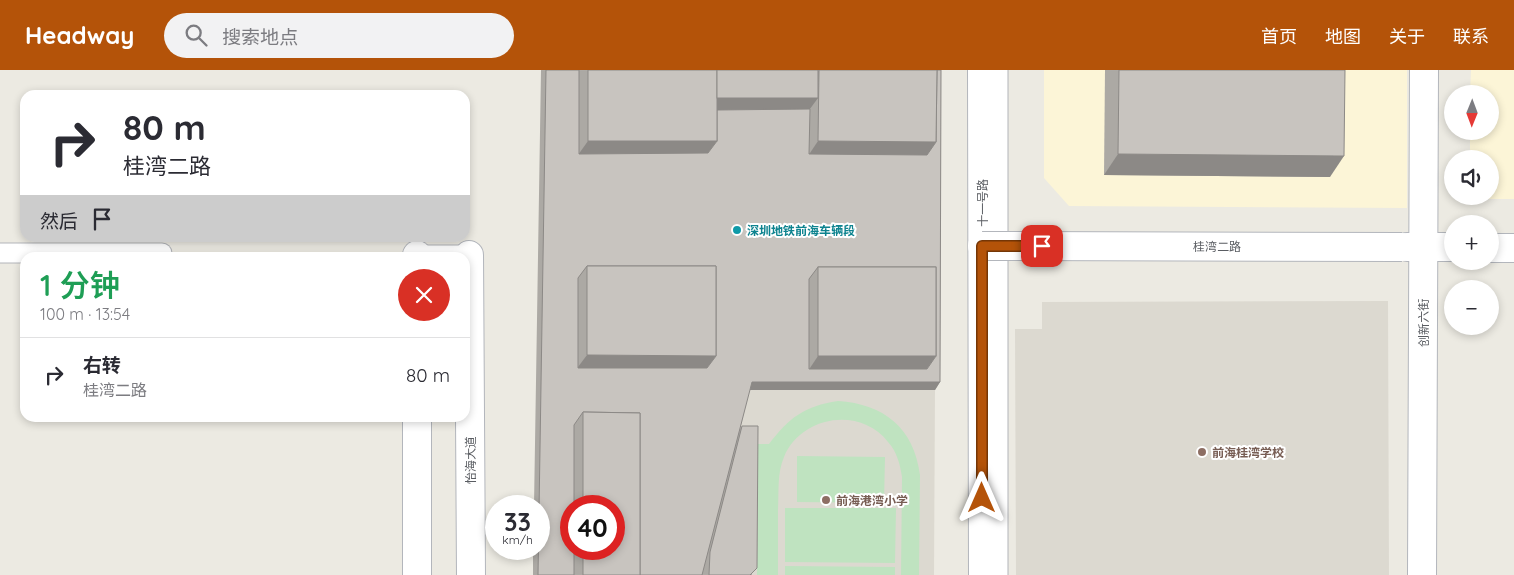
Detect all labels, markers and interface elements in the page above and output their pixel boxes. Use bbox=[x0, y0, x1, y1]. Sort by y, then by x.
search box bbox=[164, 13, 514, 58]
text: Headway bbox=[25, 20, 134, 50]
icon: search bbox=[182, 21, 210, 49]
text: 搜索地点 bbox=[222, 25, 298, 49]
text: 首页 bbox=[1261, 25, 1297, 48]
text: 地图 bbox=[1325, 25, 1361, 48]
text: 关于 bbox=[1389, 25, 1425, 48]
text: 联系 bbox=[1453, 25, 1489, 48]
north arrow bbox=[1444, 85, 1499, 140]
map controls bbox=[1444, 85, 1499, 335]
text: 80 m bbox=[123, 105, 206, 149]
icon: right bbox=[40, 110, 105, 175]
button: sound bbox=[1444, 150, 1499, 205]
text: 桂湾二路 bbox=[123, 152, 211, 180]
street label: 十一号路 bbox=[975, 179, 990, 227]
icon: arrive bbox=[88, 205, 116, 233]
text: 然后 bbox=[40, 209, 78, 233]
button: + bbox=[1444, 215, 1499, 270]
place label: 深圳地铁前海车辆段 bbox=[747, 223, 855, 238]
marker: 深圳地铁前海车辆段 bbox=[731, 224, 743, 236]
pin bbox=[1021, 225, 1063, 267]
icon: arrive bbox=[1028, 232, 1056, 260]
street label: 桂湾二路 bbox=[1193, 239, 1241, 254]
text: 1 分钟 bbox=[40, 266, 120, 304]
button: close bbox=[398, 269, 450, 321]
button: − bbox=[1444, 280, 1499, 335]
street label: 创新六街 bbox=[1416, 299, 1431, 347]
text: 100 m · 13:54 bbox=[40, 304, 130, 324]
text: 右转 bbox=[83, 353, 121, 377]
icon: right bbox=[40, 361, 68, 389]
text: 80 m bbox=[406, 363, 450, 387]
text: 桂湾二路 bbox=[83, 380, 147, 400]
street label: 怡海大道 bbox=[463, 436, 478, 484]
place label: 前海桂湾学校 bbox=[1212, 445, 1284, 460]
marker: 前海桂湾学校 bbox=[1196, 446, 1208, 458]
position arrow bbox=[955, 471, 1007, 523]
place label: 前海港湾小学 bbox=[836, 493, 908, 508]
marker: 前海港湾小学 bbox=[820, 494, 832, 506]
speed limit sign: 40 bbox=[560, 495, 625, 560]
text: 33 bbox=[504, 506, 531, 537]
text: km/h bbox=[502, 532, 533, 547]

